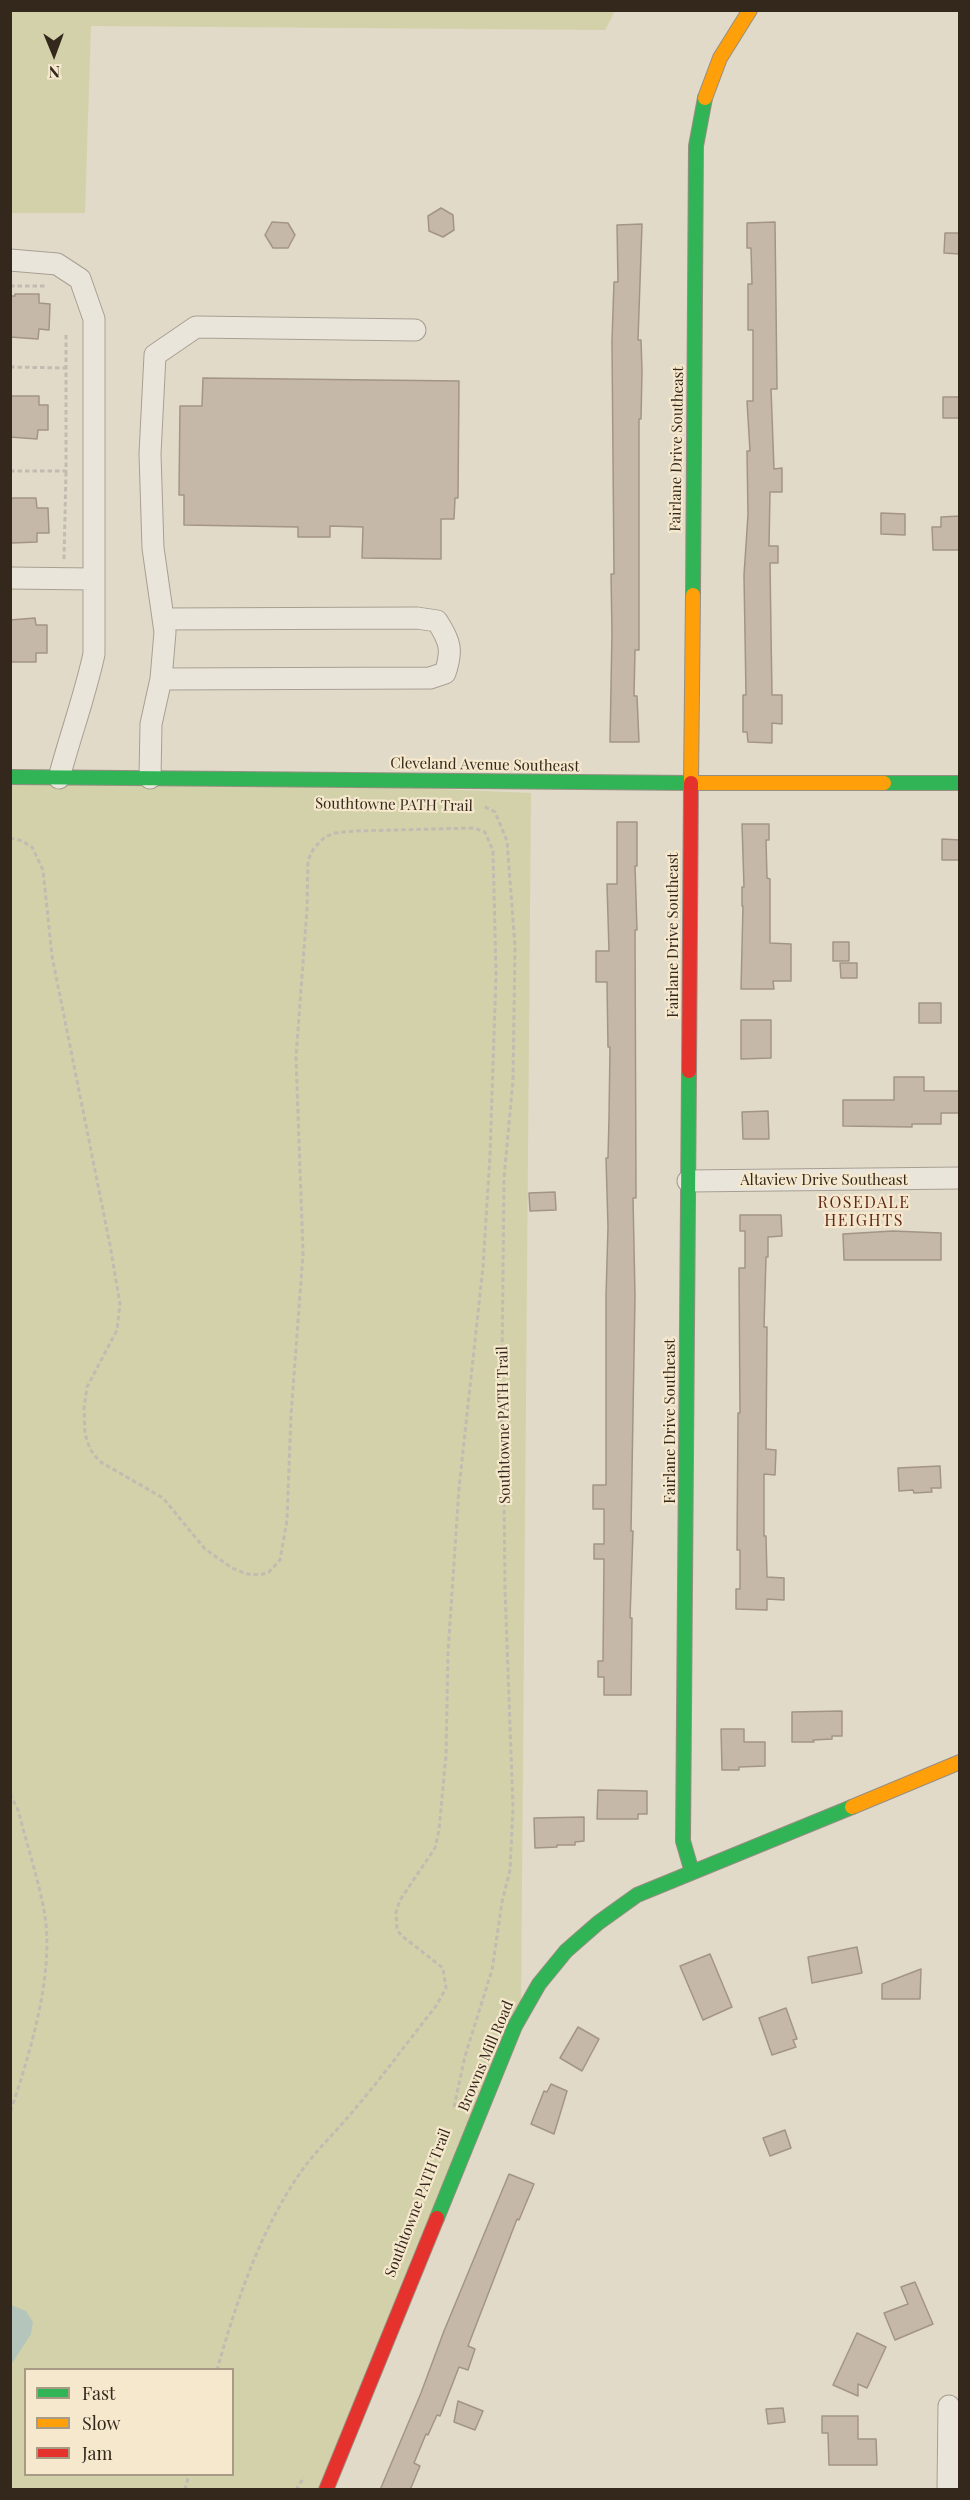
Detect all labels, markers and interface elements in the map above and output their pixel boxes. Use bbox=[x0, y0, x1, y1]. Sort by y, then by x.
north arrow bbox=[24, 24, 84, 84]
text: N bbox=[48, 62, 60, 83]
street label: Fairlane Drive Southeast bbox=[667, 366, 687, 532]
street label: Cleveland Avenue Southeast bbox=[390, 754, 580, 776]
street label: Southtowne PATH Trail bbox=[315, 795, 473, 815]
street label: Fairlane Drive Southeast bbox=[664, 852, 682, 1018]
street label: Altaview Drive Southeast bbox=[740, 1171, 908, 1189]
district label: ROSEDALE HEIGHTS bbox=[818, 1193, 910, 1231]
street label: Fairlane Drive Southeast bbox=[661, 1338, 679, 1504]
street label: Southtowne PATH Trail bbox=[494, 1346, 514, 1504]
street label: Browns Mill Road bbox=[455, 1998, 517, 2114]
street label: Southtowne PATH Trail bbox=[381, 2126, 455, 2280]
legend bbox=[24, 2368, 234, 2476]
text: Fast bbox=[82, 2381, 115, 2405]
text: Slow bbox=[82, 2411, 120, 2435]
text: Jam bbox=[82, 2441, 112, 2465]

